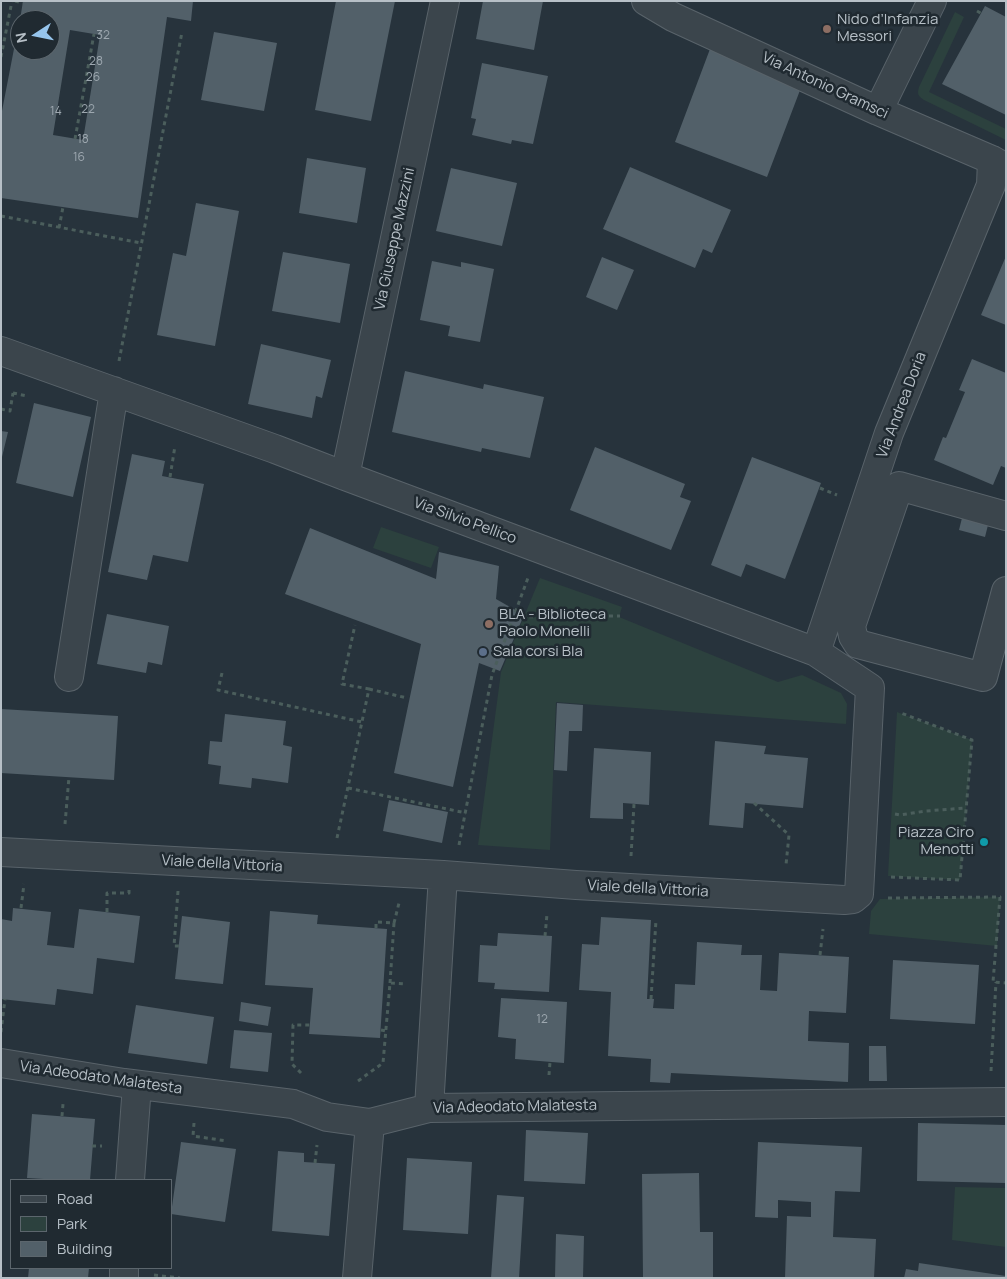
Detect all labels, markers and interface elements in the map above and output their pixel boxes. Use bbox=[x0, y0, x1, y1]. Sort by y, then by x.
north arrow bbox=[10, 10, 60, 60]
place label: Nido d’Infanzia Messori bbox=[837, 11, 938, 46]
marker: Nido d’Infanzia Messori bbox=[821, 23, 833, 35]
house number: 32 bbox=[96, 29, 110, 43]
text: N bbox=[10, 31, 31, 45]
street label: Via Antonio Gramsci bbox=[759, 49, 891, 123]
house number: 28 bbox=[89, 55, 103, 69]
house number: 26 bbox=[86, 71, 100, 85]
house number: 22 bbox=[81, 103, 95, 117]
house number: 14 bbox=[50, 105, 62, 119]
house number: 18 bbox=[77, 133, 89, 147]
house number: 16 bbox=[73, 151, 85, 165]
street label: Via Giuseppe Mazzini bbox=[371, 166, 419, 312]
street label: Via Andrea Doria bbox=[873, 349, 931, 461]
street label: Via Silvio Pellico bbox=[411, 494, 519, 548]
place label: BLA - Biblioteca Paolo Monelli bbox=[499, 606, 606, 641]
marker: BLA - Biblioteca Paolo Monelli bbox=[483, 618, 495, 630]
place label: Sala corsi Bla bbox=[493, 643, 583, 661]
marker: Sala corsi Bla bbox=[477, 646, 489, 658]
place label: Piazza Ciro Menotti bbox=[898, 824, 974, 859]
marker: Piazza Ciro Menotti bbox=[978, 836, 990, 848]
street label: Viale della Vittoria bbox=[161, 852, 283, 876]
street label: Viale della Vittoria bbox=[587, 877, 709, 901]
house number: 12 bbox=[536, 1013, 548, 1027]
street label: Via Adeodato Malatesta bbox=[19, 1058, 183, 1098]
street label: Via Adeodato Malatesta bbox=[433, 1097, 597, 1117]
legend bbox=[10, 1179, 172, 1269]
text: Road bbox=[57, 1188, 93, 1209]
text: Park bbox=[57, 1213, 87, 1234]
text: Building bbox=[57, 1238, 112, 1259]

